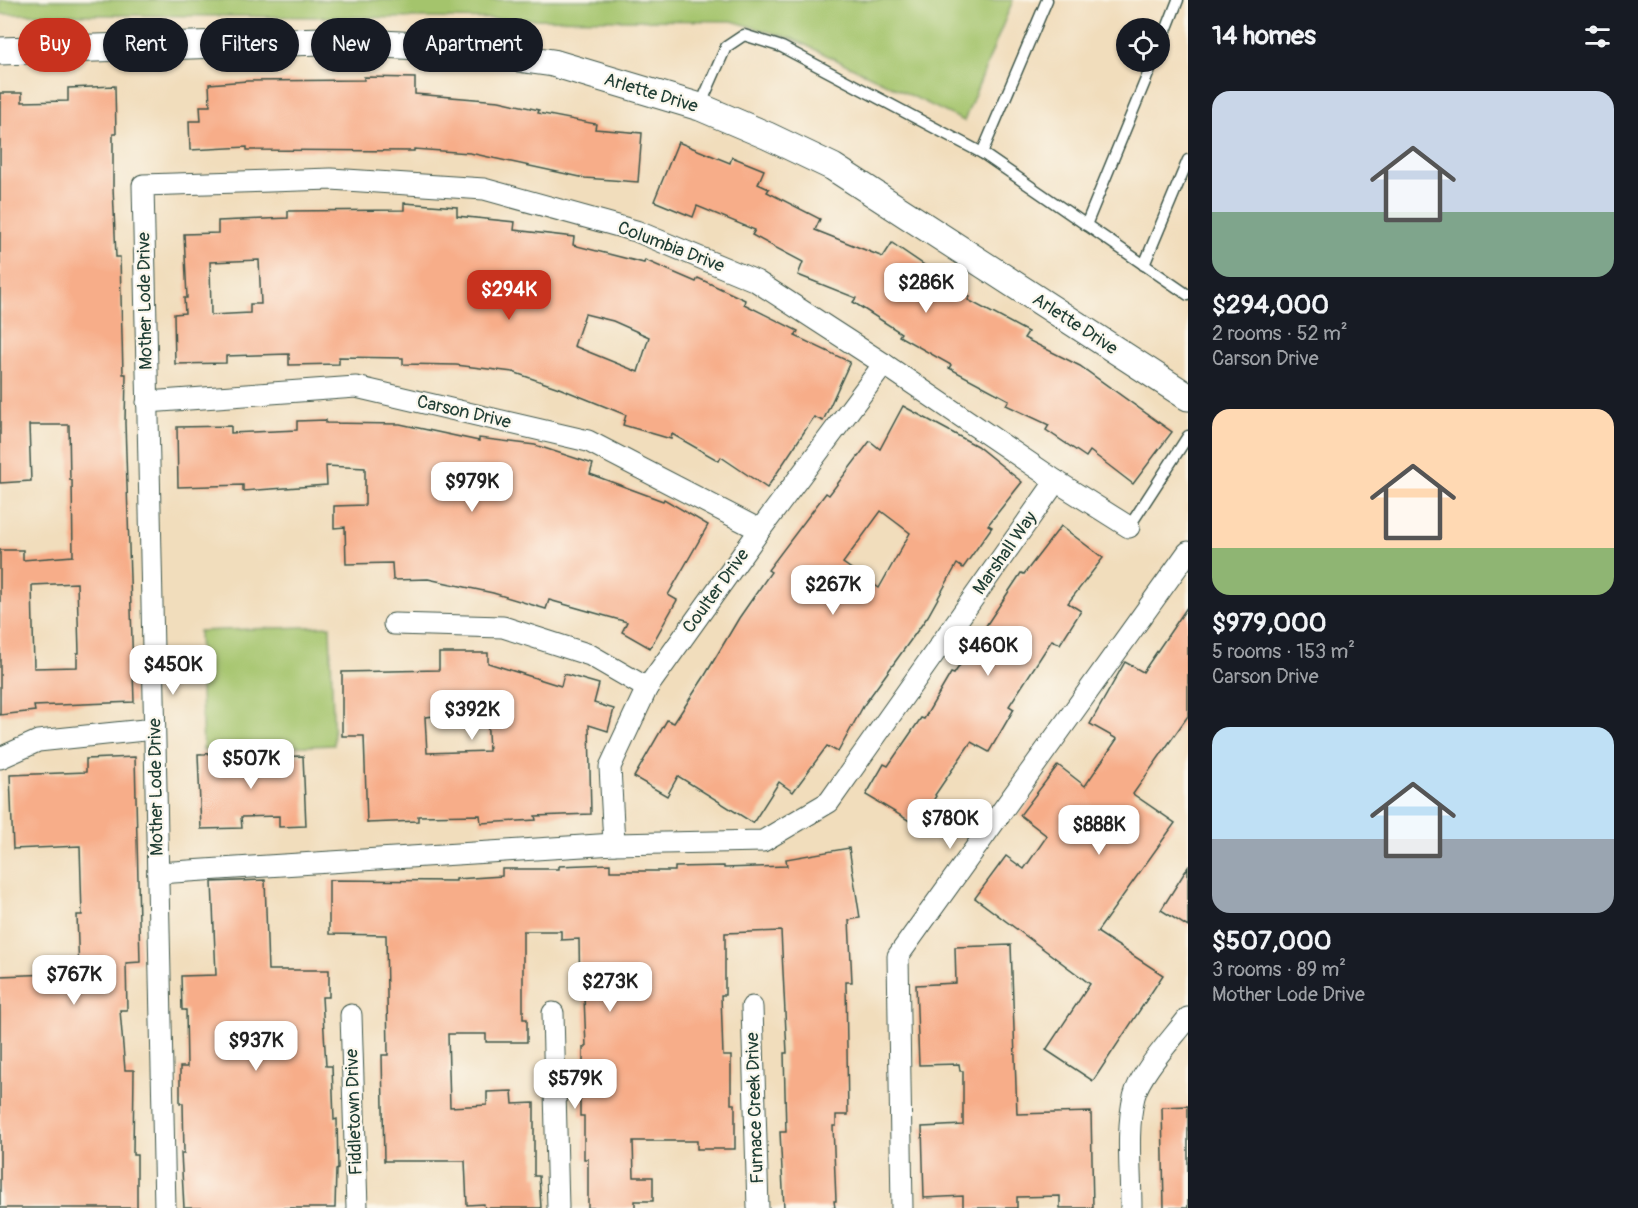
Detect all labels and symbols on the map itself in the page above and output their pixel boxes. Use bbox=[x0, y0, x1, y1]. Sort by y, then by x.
street label: Arlette Drive bbox=[601, 68, 701, 118]
street label: Columbia Drive bbox=[614, 216, 728, 278]
street label: Mother Lode Drive bbox=[132, 232, 158, 370]
pin: $286K bbox=[884, 263, 968, 314]
pin: $294K bbox=[467, 270, 551, 321]
street label: Arlette Drive bbox=[1028, 288, 1122, 360]
street label: Carson Drive bbox=[415, 390, 513, 434]
pin: $979K bbox=[430, 462, 514, 513]
street label: Marshall Way bbox=[968, 507, 1042, 599]
street label: Coulter Drive bbox=[678, 544, 754, 638]
pin: $267K bbox=[791, 565, 875, 616]
pin: $460K bbox=[946, 626, 1030, 677]
pin: $450K bbox=[131, 645, 215, 696]
pin: $392K bbox=[430, 690, 514, 741]
street label: Mother Lode Drive bbox=[143, 718, 169, 856]
pin: $507K bbox=[209, 739, 293, 790]
pin: $780K bbox=[908, 799, 992, 850]
pin: $888K bbox=[1057, 805, 1141, 856]
pin: $767K bbox=[32, 955, 116, 1006]
pin: $273K bbox=[568, 962, 652, 1013]
pin: $937K bbox=[214, 1021, 298, 1072]
street label: Furnace Creek Drive bbox=[741, 1032, 769, 1184]
street label: Fiddletown Drive bbox=[340, 1048, 368, 1175]
pin: $579K bbox=[533, 1059, 617, 1110]

